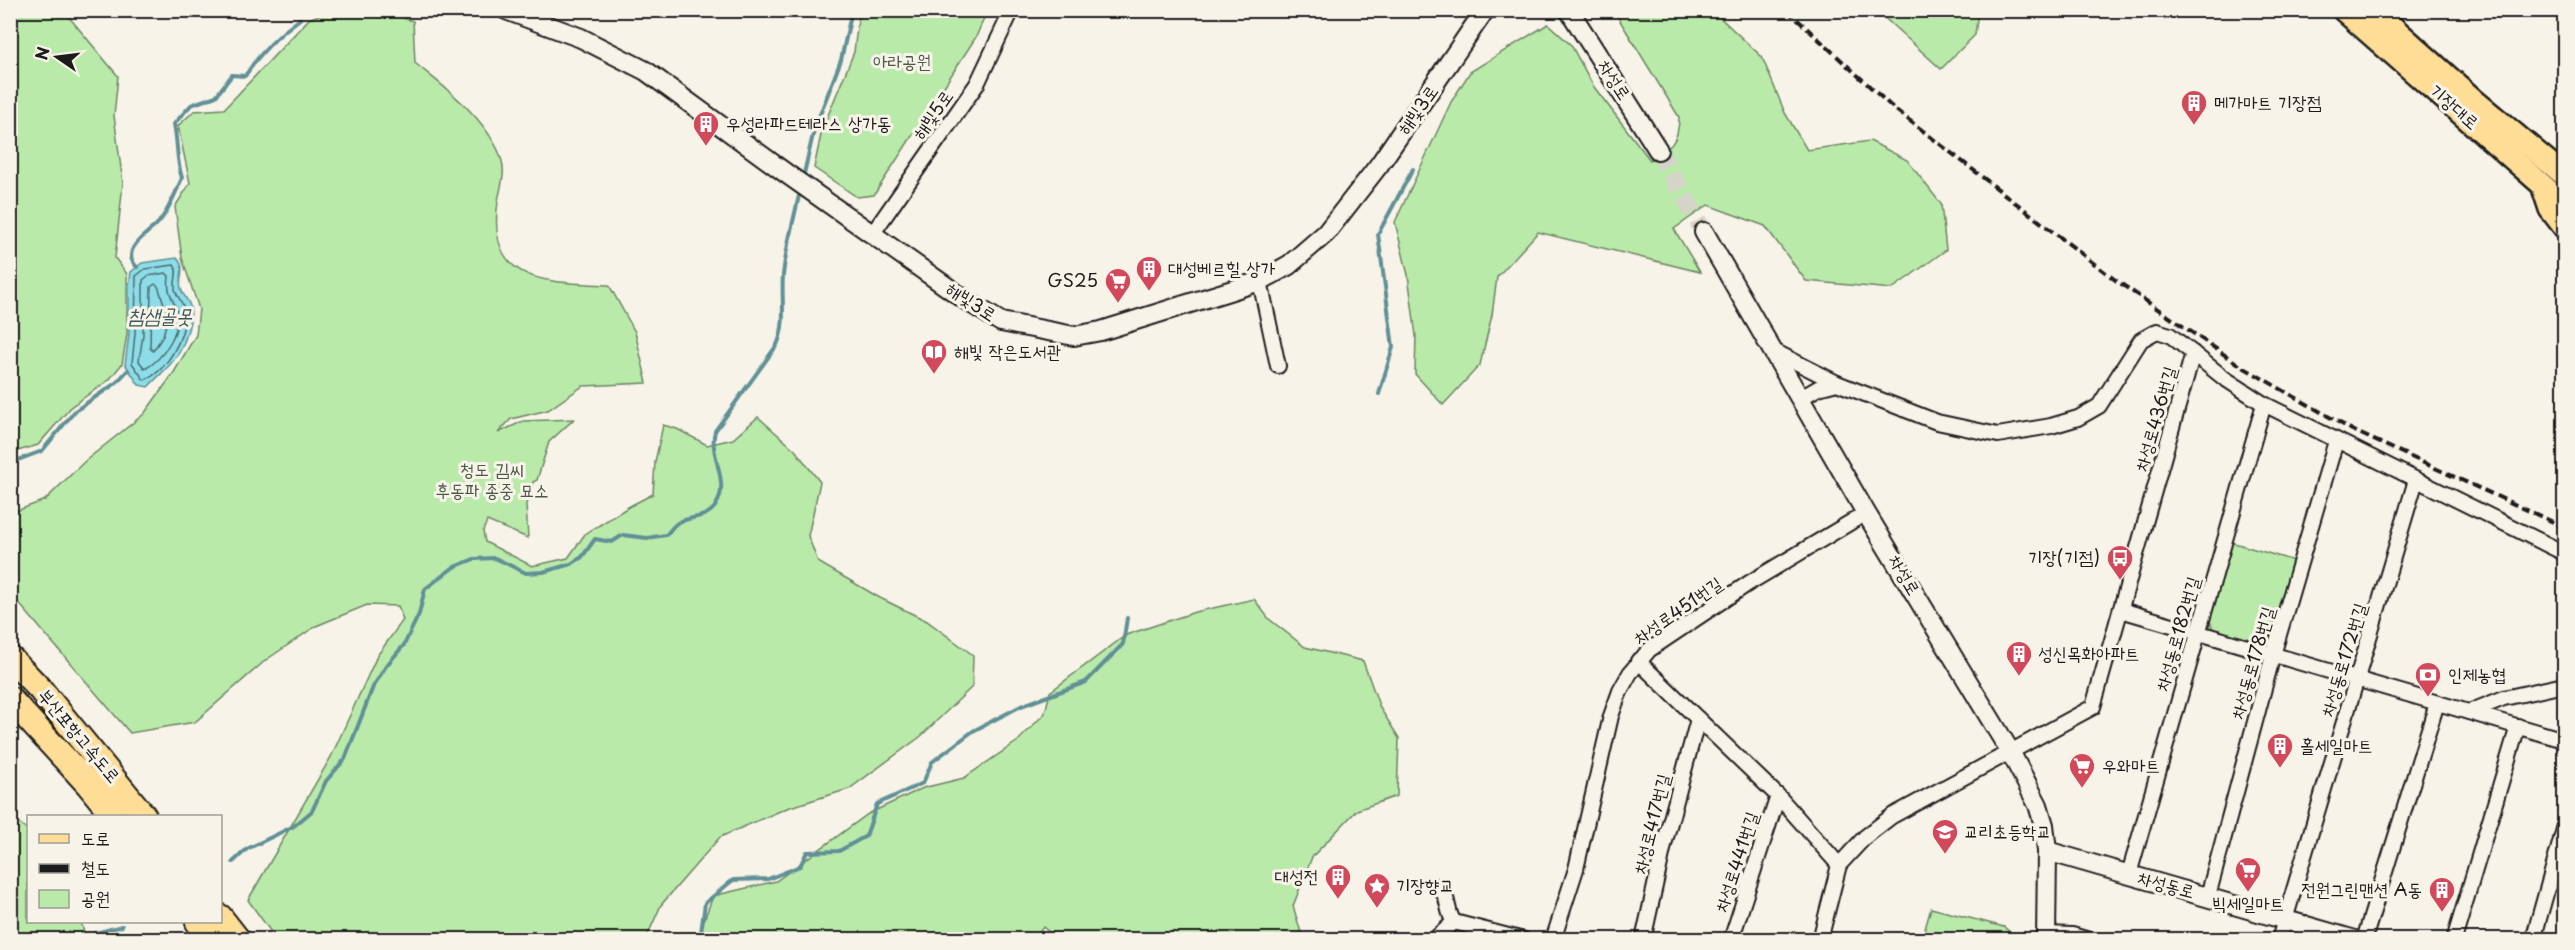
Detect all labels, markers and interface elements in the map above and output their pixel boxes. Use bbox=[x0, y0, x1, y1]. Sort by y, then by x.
north arrow bbox=[27, 27, 87, 87]
text: N bbox=[28, 44, 55, 62]
park label: 아라공원 bbox=[873, 47, 931, 74]
street label: 차성로 bbox=[1592, 54, 1638, 105]
street label: 기장대로 bbox=[2424, 77, 2486, 135]
street label: 해빛3로 bbox=[1390, 79, 1444, 140]
street label: 해빛5로 bbox=[905, 84, 959, 144]
building icon: 메가마트 기장점 bbox=[2179, 88, 2209, 126]
place label: 메가마트 기장점 bbox=[2214, 88, 2322, 115]
building icon: 우성라파드테라스 상가동 bbox=[691, 109, 721, 147]
place label: 우성라파드테라스 상가동 bbox=[726, 109, 891, 136]
building icon: 대성베르힐 상가 bbox=[1134, 254, 1164, 292]
place label: 대성베르힐 상가 bbox=[1168, 254, 1276, 281]
place label: GS25 bbox=[1047, 266, 1098, 293]
supermarket icon: GS25 bbox=[1103, 266, 1133, 304]
street label: 해빛3로 bbox=[941, 274, 1002, 327]
water label: 참샘골못 bbox=[128, 300, 193, 330]
library icon: 해빛 작은도서관 bbox=[919, 337, 949, 375]
place label: 해빛 작은도서관 bbox=[954, 337, 1061, 364]
street label: 차성로436번길 bbox=[2127, 362, 2183, 474]
park label: 청도 김씨 후동파 종중 묘소 bbox=[435, 455, 549, 503]
place label: 기장(기점) bbox=[2028, 543, 2100, 570]
bus stop icon: 기장(기점) bbox=[2105, 543, 2135, 581]
street label: 차성로 bbox=[1883, 549, 1928, 600]
street label: 차성로451번길 bbox=[1627, 569, 1728, 650]
street label: 차성동로182번길 bbox=[2147, 572, 2206, 694]
street label: 차성동로172번길 bbox=[2312, 599, 2373, 720]
street label: 차성동로178번길 bbox=[2223, 603, 2281, 722]
building icon: 성신목화아파트 bbox=[2004, 639, 2034, 677]
place label: 성신목화아파트 bbox=[2038, 639, 2139, 666]
bank icon: 인제농협 bbox=[2413, 660, 2443, 698]
place label: 인제농협 bbox=[2448, 660, 2506, 687]
street label: 부산포항고속도로 bbox=[33, 682, 128, 788]
building icon: 홀세일마트 bbox=[2265, 731, 2295, 769]
place label: 홀세일마트 bbox=[2300, 731, 2372, 758]
supermarket icon: 우와마트 bbox=[2067, 751, 2097, 789]
place label: 우와마트 bbox=[2102, 751, 2160, 778]
street label: 차성로417번길 bbox=[1625, 770, 1676, 877]
street label: 차성로441번길 bbox=[1707, 807, 1765, 915]
legend bbox=[27, 815, 222, 923]
school or university icon: 교리초등학교 bbox=[1930, 817, 1960, 855]
place label: 교리초등학교 bbox=[1964, 817, 2051, 844]
text: 도로 bbox=[81, 824, 110, 851]
text: 철도 bbox=[81, 854, 110, 881]
supermarket icon: 빅세일마트 bbox=[2233, 855, 2263, 893]
place label: 대성전 bbox=[1275, 862, 1318, 889]
building icon: 대성전 bbox=[1323, 862, 1353, 900]
street label: 차성동로 bbox=[2135, 863, 2198, 904]
place icon: 기장향교 bbox=[1362, 871, 1392, 909]
place label: 기장향교 bbox=[1396, 871, 1454, 898]
place label: 전원그린맨션 A동 bbox=[2301, 875, 2422, 902]
building icon: 전원그린맨션 A동 bbox=[2427, 875, 2457, 913]
text: 공원 bbox=[81, 884, 110, 911]
place label: 빅세일마트 bbox=[2212, 889, 2284, 916]

